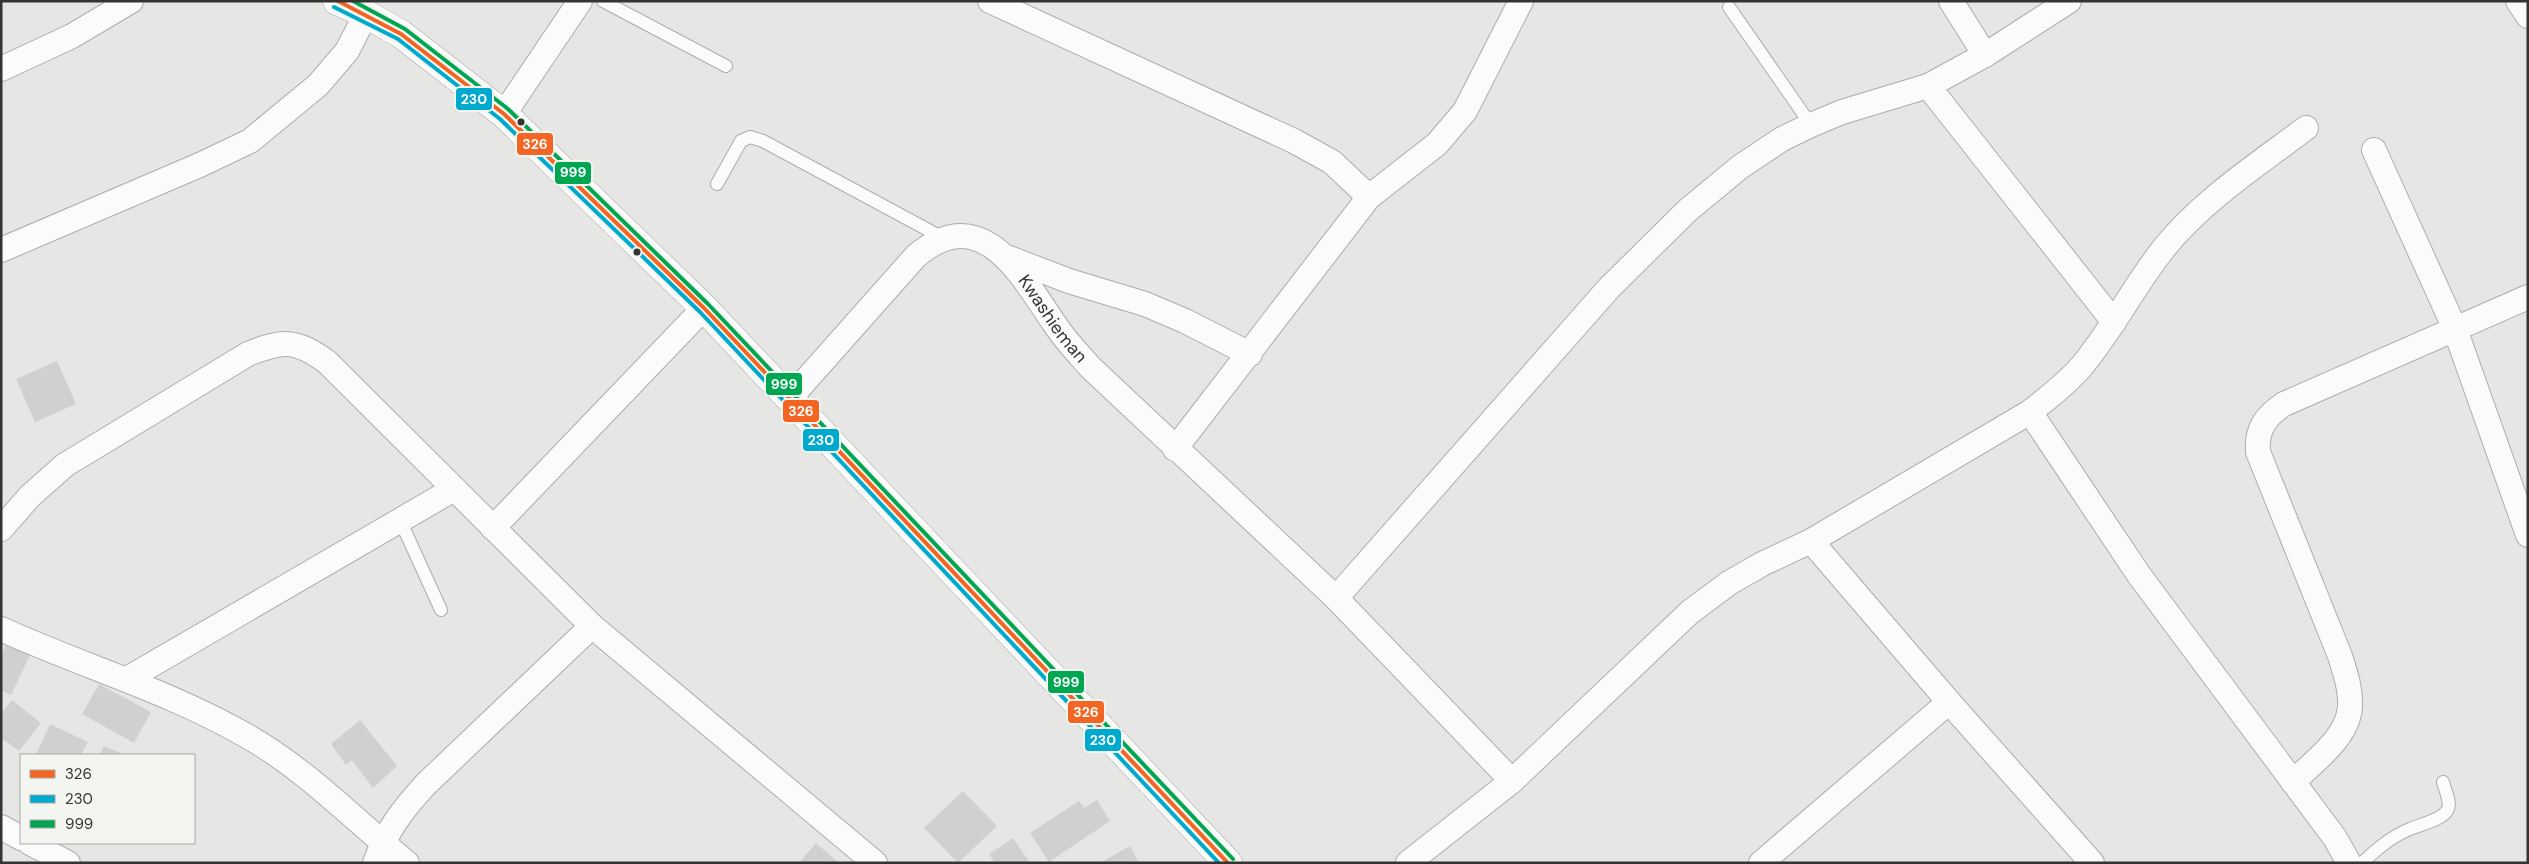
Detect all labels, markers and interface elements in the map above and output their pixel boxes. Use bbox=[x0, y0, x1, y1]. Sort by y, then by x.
line badge: 230 bbox=[455, 87, 493, 111]
text: 230 bbox=[461, 90, 487, 108]
unlabelled marker bbox=[516, 117, 526, 127]
line badge: 326 bbox=[516, 132, 554, 156]
text: 326 bbox=[522, 135, 548, 153]
line badge: 999 bbox=[554, 161, 592, 185]
text: 999 bbox=[560, 163, 586, 181]
unlabelled marker bbox=[632, 247, 642, 257]
street label: Kwashieman bbox=[1013, 270, 1093, 368]
line badge: 999 bbox=[765, 372, 803, 396]
text: 999 bbox=[771, 375, 797, 393]
line badge: 326 bbox=[782, 399, 820, 423]
text: 326 bbox=[788, 402, 814, 420]
line badge: 230 bbox=[802, 428, 840, 452]
text: 230 bbox=[808, 431, 834, 449]
line badge: 999 bbox=[1047, 670, 1085, 694]
text: 999 bbox=[1053, 673, 1079, 691]
line badge: 326 bbox=[1067, 700, 1105, 724]
text: 326 bbox=[1073, 703, 1099, 721]
line badge: 230 bbox=[1084, 728, 1122, 752]
text: 230 bbox=[1090, 731, 1116, 749]
legend bbox=[20, 754, 195, 844]
text: 326 bbox=[65, 764, 92, 784]
text: 230 bbox=[65, 789, 93, 809]
text: 999 bbox=[65, 814, 93, 834]

